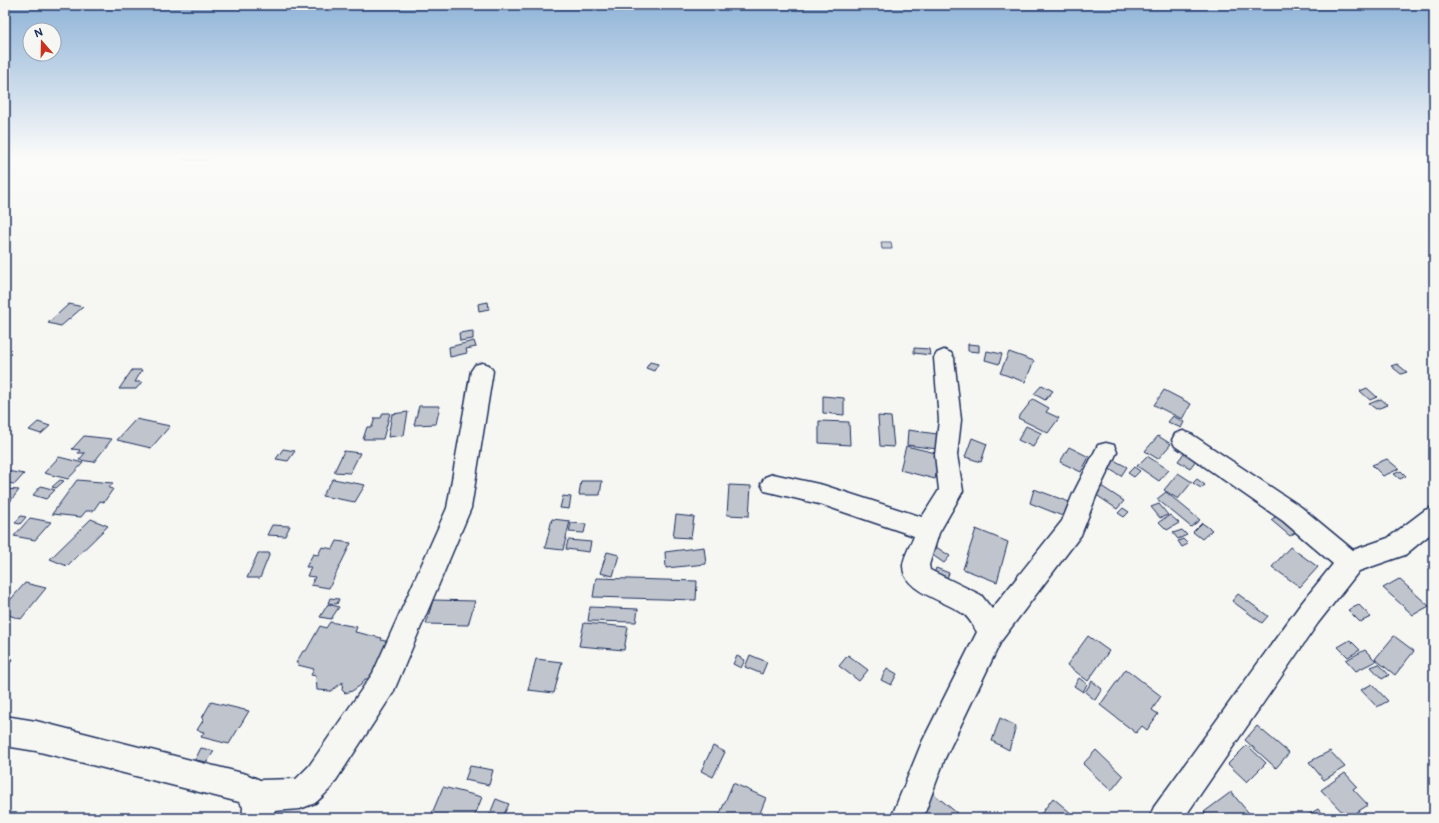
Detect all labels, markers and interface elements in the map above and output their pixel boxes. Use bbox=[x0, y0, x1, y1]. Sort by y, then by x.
north arrow bbox=[22, 22, 62, 62]
text: N bbox=[33, 26, 45, 41]

